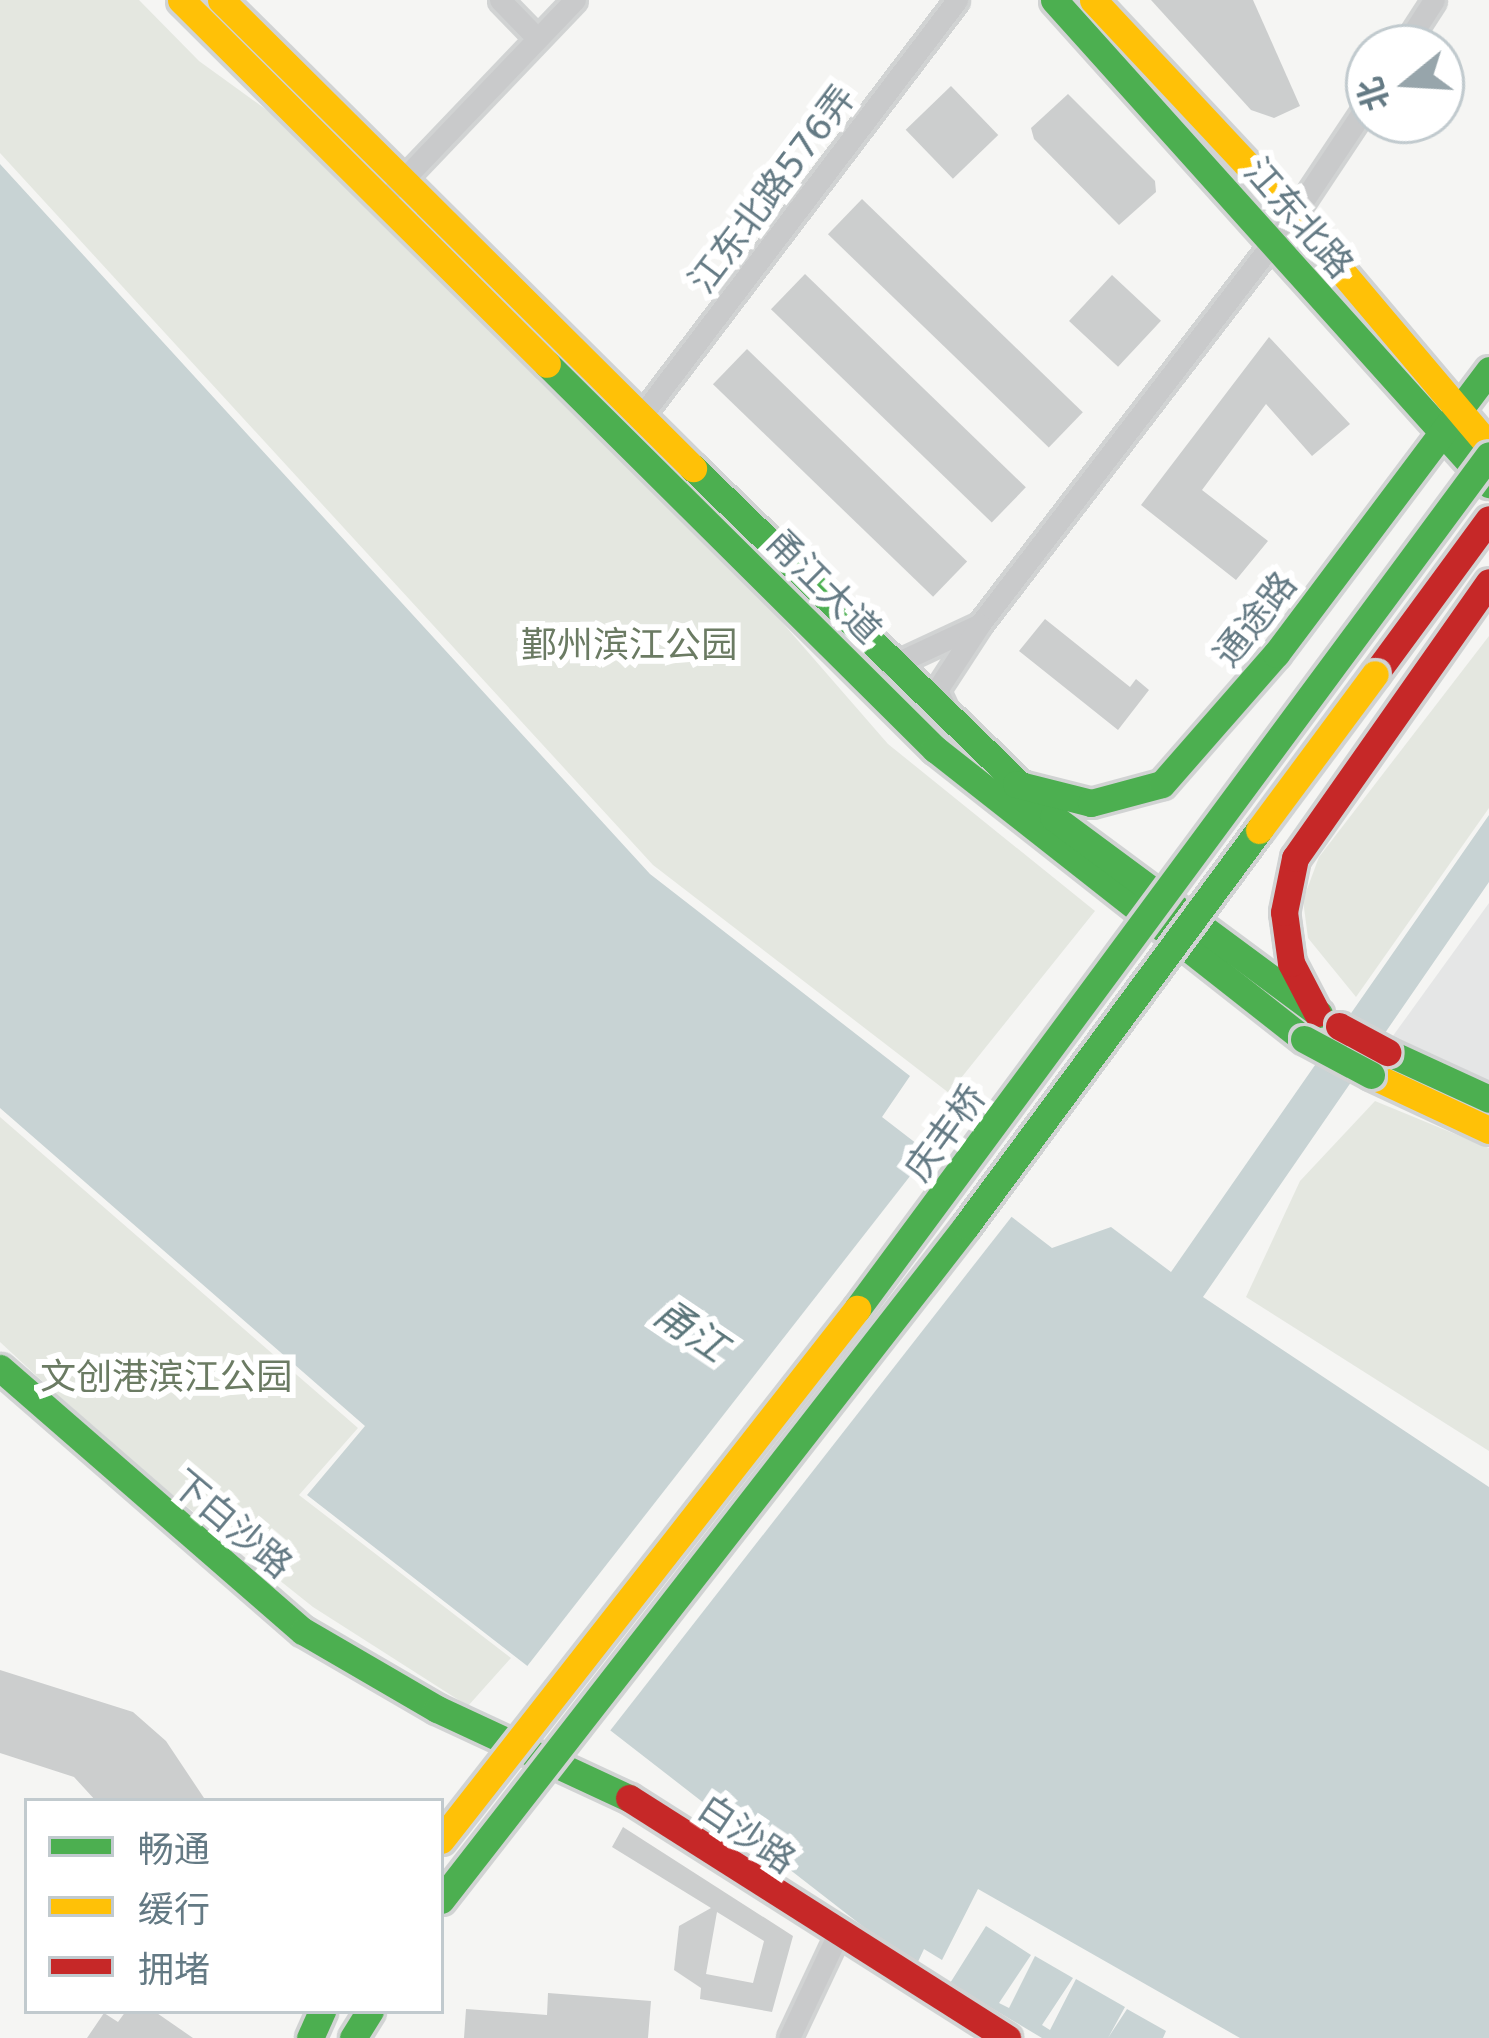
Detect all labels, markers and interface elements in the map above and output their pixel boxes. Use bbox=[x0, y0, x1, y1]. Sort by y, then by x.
north arrow bbox=[1345, 24, 1465, 144]
text: 北 bbox=[1349, 73, 1397, 116]
street label: 江东北路576弄 bbox=[680, 77, 864, 301]
street label: 江东北路 bbox=[1235, 149, 1363, 287]
street label: 甬江大道 bbox=[758, 520, 890, 652]
street label: 通途路 bbox=[1205, 563, 1305, 675]
park label: 鄞州滨江公园 bbox=[521, 623, 737, 667]
street label: 庆丰桥 bbox=[896, 1077, 994, 1189]
water label: 甬江 bbox=[645, 1290, 735, 1372]
park label: 文创港滨江公园 bbox=[40, 1355, 292, 1399]
street label: 下白沙路 bbox=[163, 1461, 301, 1587]
street label: 白沙路 bbox=[690, 1786, 804, 1882]
legend bbox=[24, 1798, 444, 2014]
text: 畅通 bbox=[138, 1829, 210, 1870]
text: 缓行 bbox=[138, 1889, 210, 1930]
text: 拥堵 bbox=[138, 1949, 210, 1990]

